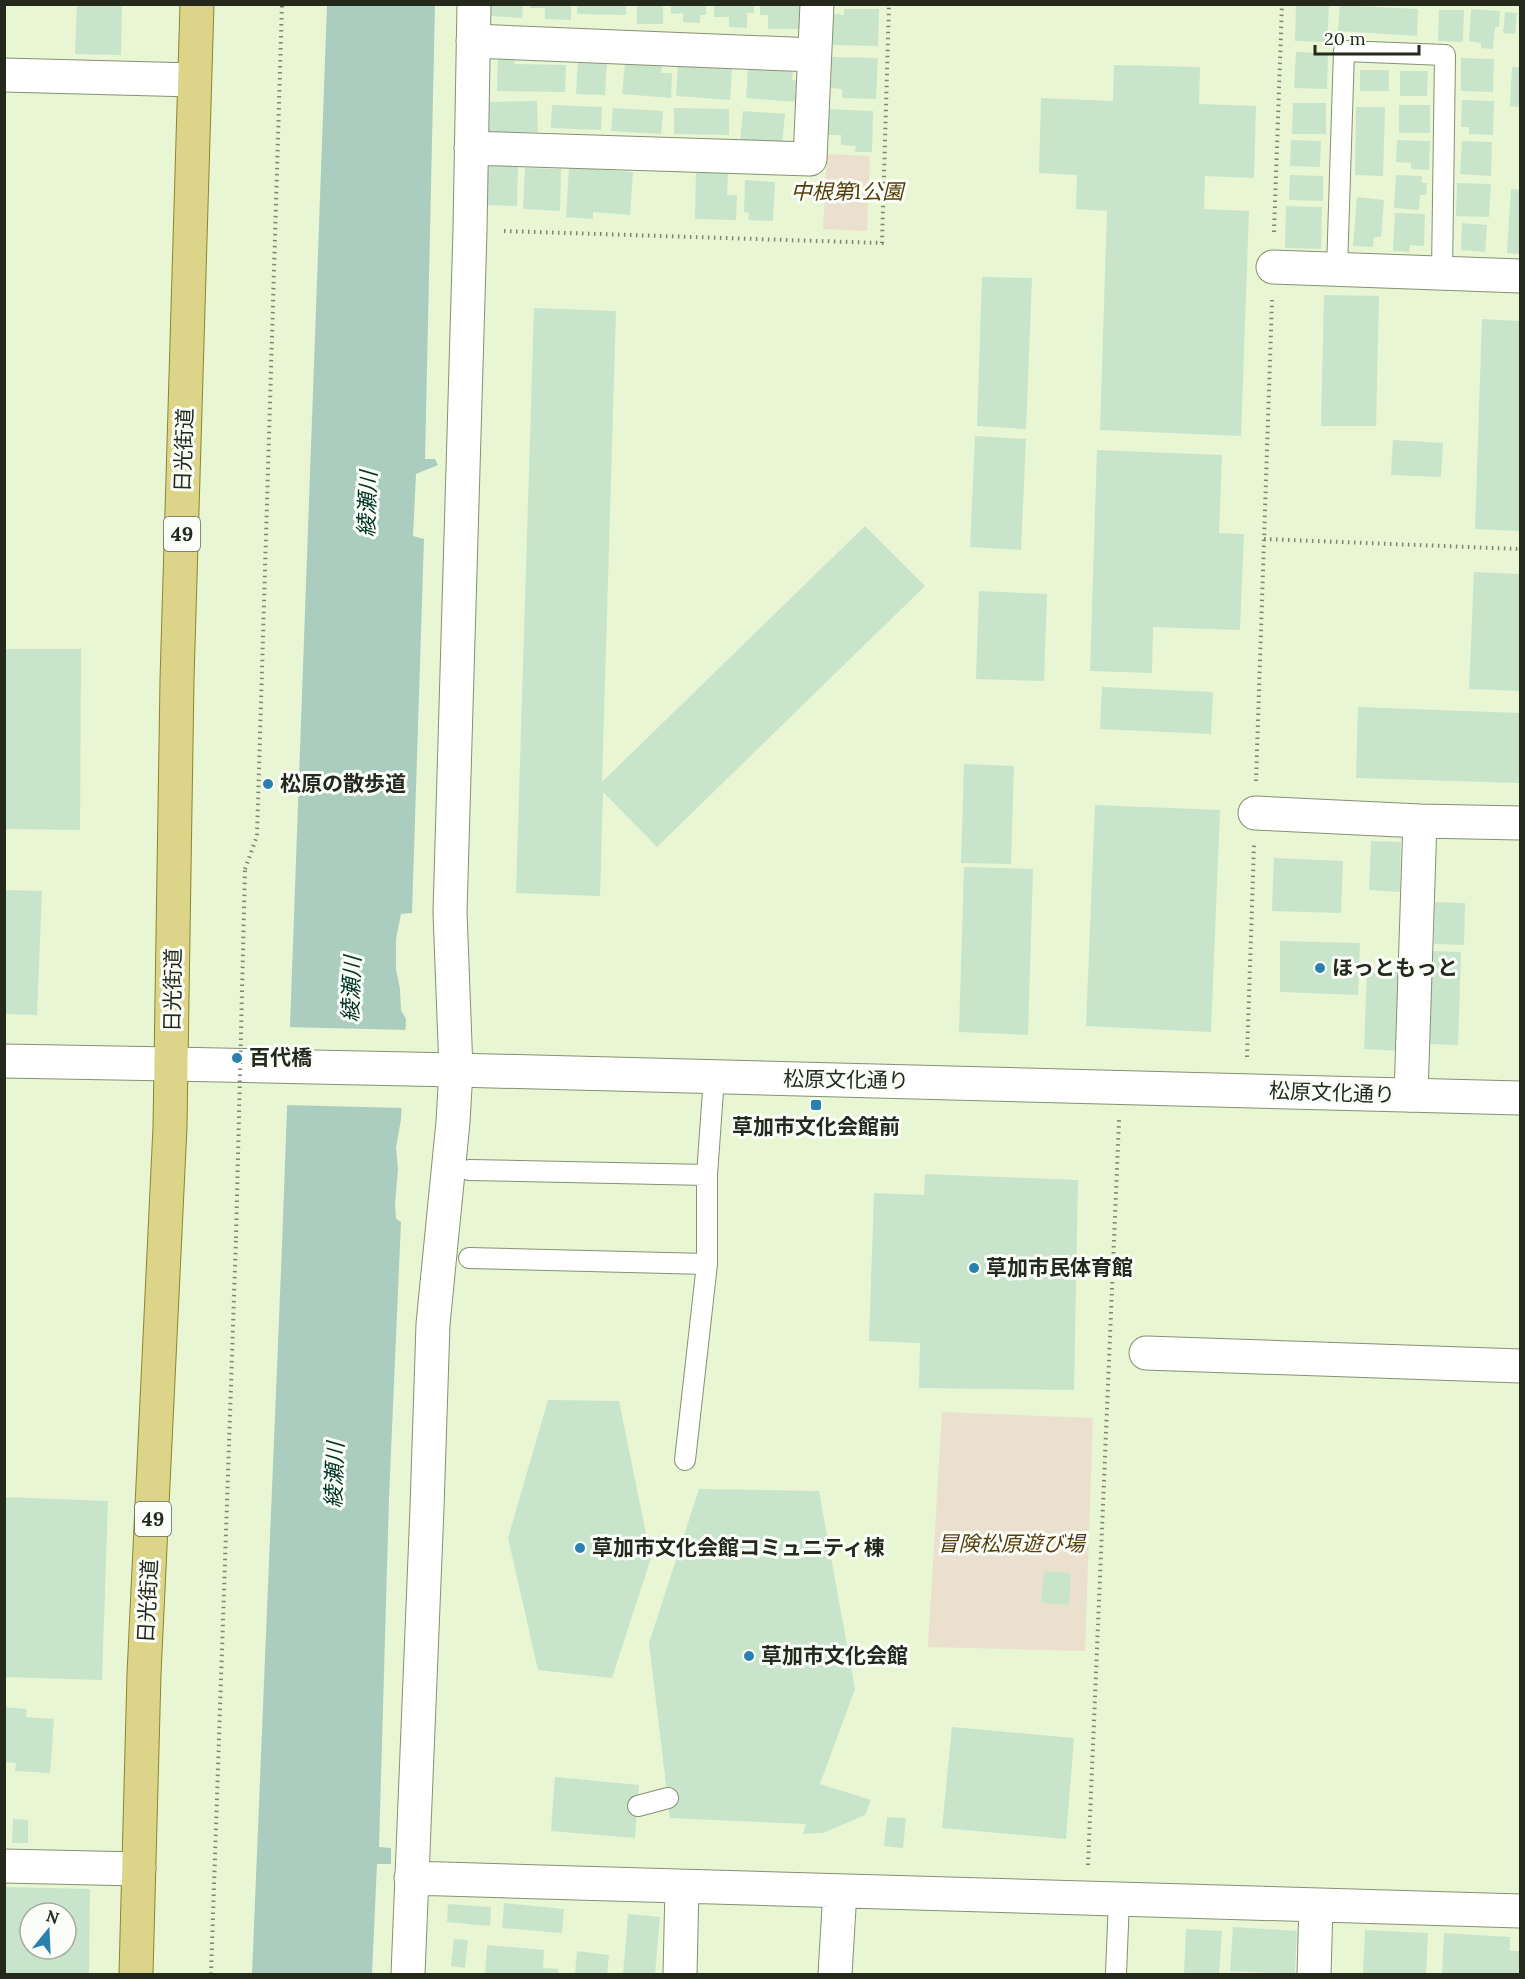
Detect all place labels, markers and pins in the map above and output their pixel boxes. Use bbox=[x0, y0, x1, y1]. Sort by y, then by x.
place label: 松原の散歩道 bbox=[280, 770, 406, 797]
marker: 松原の散歩道 bbox=[261, 777, 275, 791]
place label: ほっともっと bbox=[1332, 954, 1458, 981]
marker: ほっともっと bbox=[1313, 961, 1327, 975]
place label: 百代橋 bbox=[249, 1044, 312, 1071]
marker: 百代橋 bbox=[230, 1051, 244, 1065]
marker: 草加市文化会館前 bbox=[809, 1098, 823, 1112]
place label: 草加市文化会館前 bbox=[732, 1113, 900, 1140]
place label: 草加市民体育館 bbox=[986, 1254, 1133, 1281]
marker: 草加市民体育館 bbox=[967, 1261, 981, 1275]
place label: 草加市文化会館コミュニティ棟 bbox=[592, 1534, 885, 1561]
marker: 草加市文化会館コミュニティ棟 bbox=[573, 1541, 587, 1555]
place label: 草加市文化会館 bbox=[761, 1642, 908, 1669]
marker: 草加市文化会館 bbox=[742, 1649, 756, 1663]

